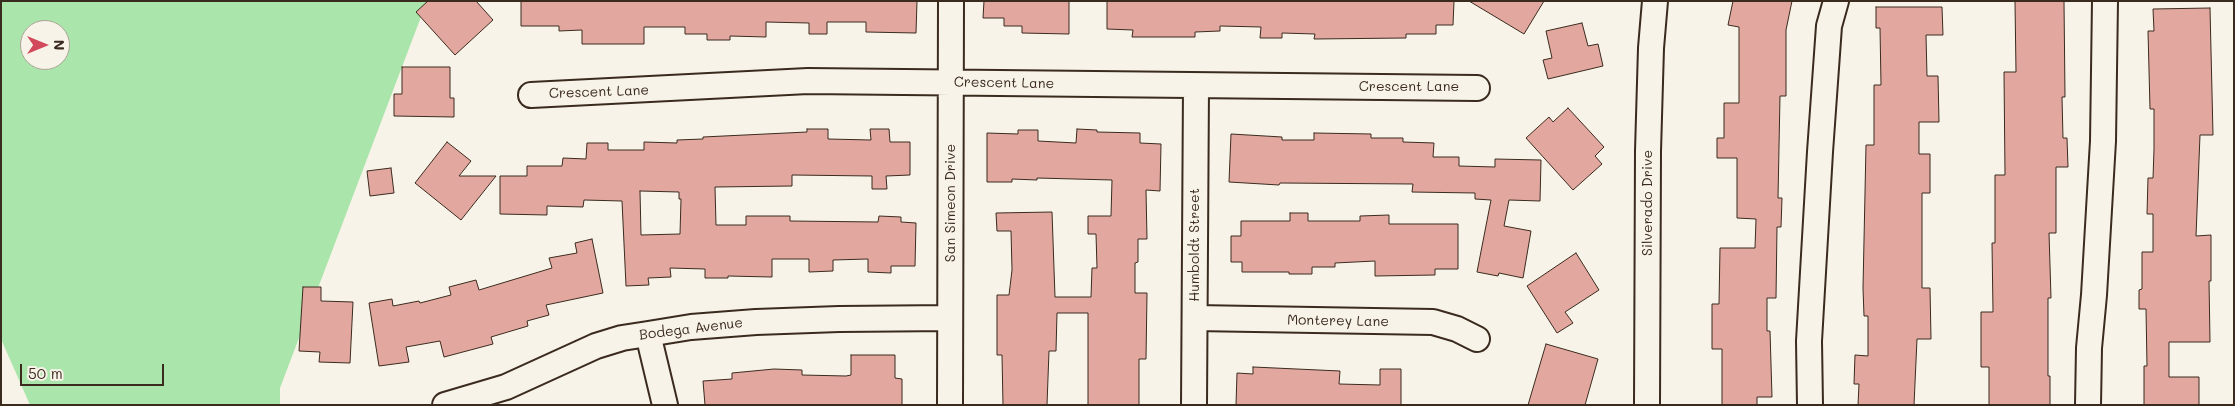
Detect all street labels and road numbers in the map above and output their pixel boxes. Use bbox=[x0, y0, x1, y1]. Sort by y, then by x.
street label: Crescent Lane bbox=[954, 74, 1054, 92]
street label: Crescent Lane bbox=[1359, 79, 1459, 95]
street label: Crescent Lane bbox=[549, 82, 649, 102]
street label: San Simeon Drive bbox=[943, 144, 959, 262]
street label: Silverado Drive bbox=[1640, 150, 1656, 256]
street label: Humboldt Street bbox=[1187, 188, 1203, 302]
street label: Monterey Lane bbox=[1287, 312, 1389, 330]
street label: Bodega Avenue bbox=[638, 314, 744, 344]

